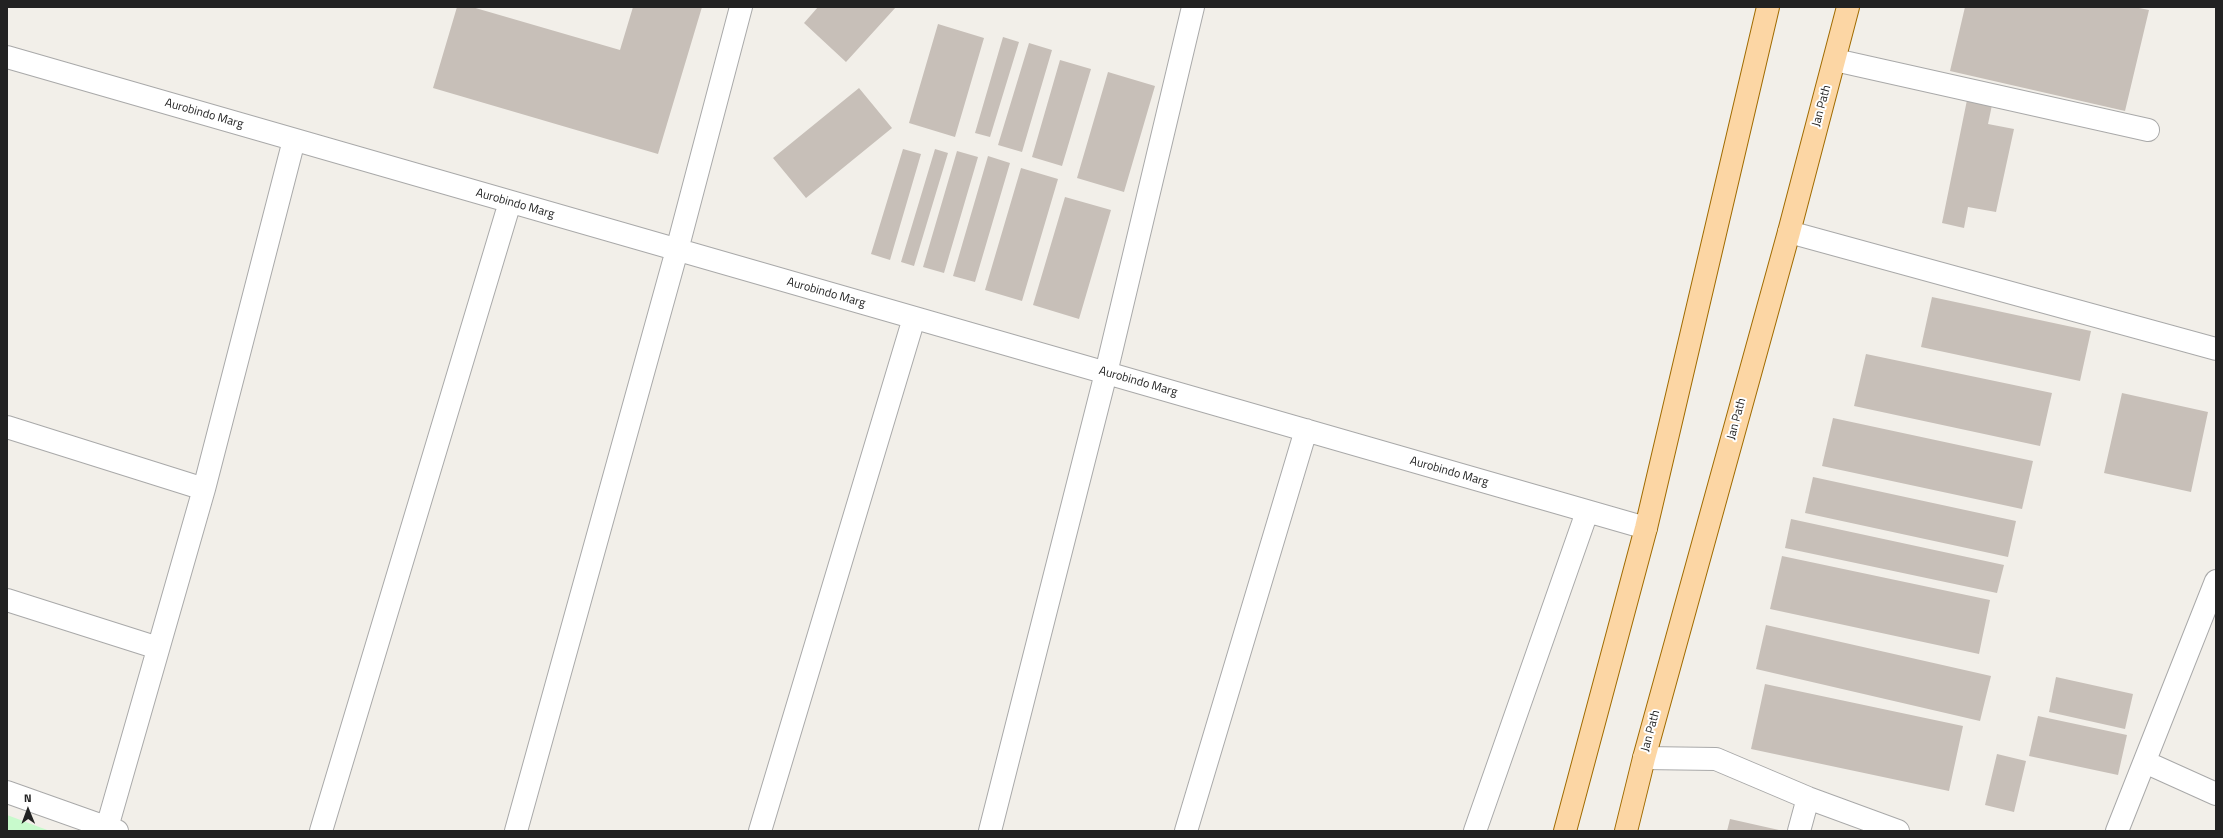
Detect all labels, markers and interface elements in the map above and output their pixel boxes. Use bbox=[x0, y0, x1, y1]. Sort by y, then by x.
street label: Jan Path bbox=[1810, 84, 1834, 128]
street label: Aurobindo Marg bbox=[163, 96, 245, 132]
street label: Aurobindo Marg bbox=[474, 186, 556, 222]
street label: Aurobindo Marg bbox=[785, 275, 867, 311]
street label: Aurobindo Marg bbox=[1097, 364, 1179, 400]
street label: Jan Path bbox=[1725, 397, 1749, 441]
street label: Aurobindo Marg bbox=[1408, 454, 1490, 490]
street label: Jan Path bbox=[1639, 709, 1663, 753]
north arrow bbox=[8, 790, 48, 830]
text: N bbox=[24, 790, 32, 806]

